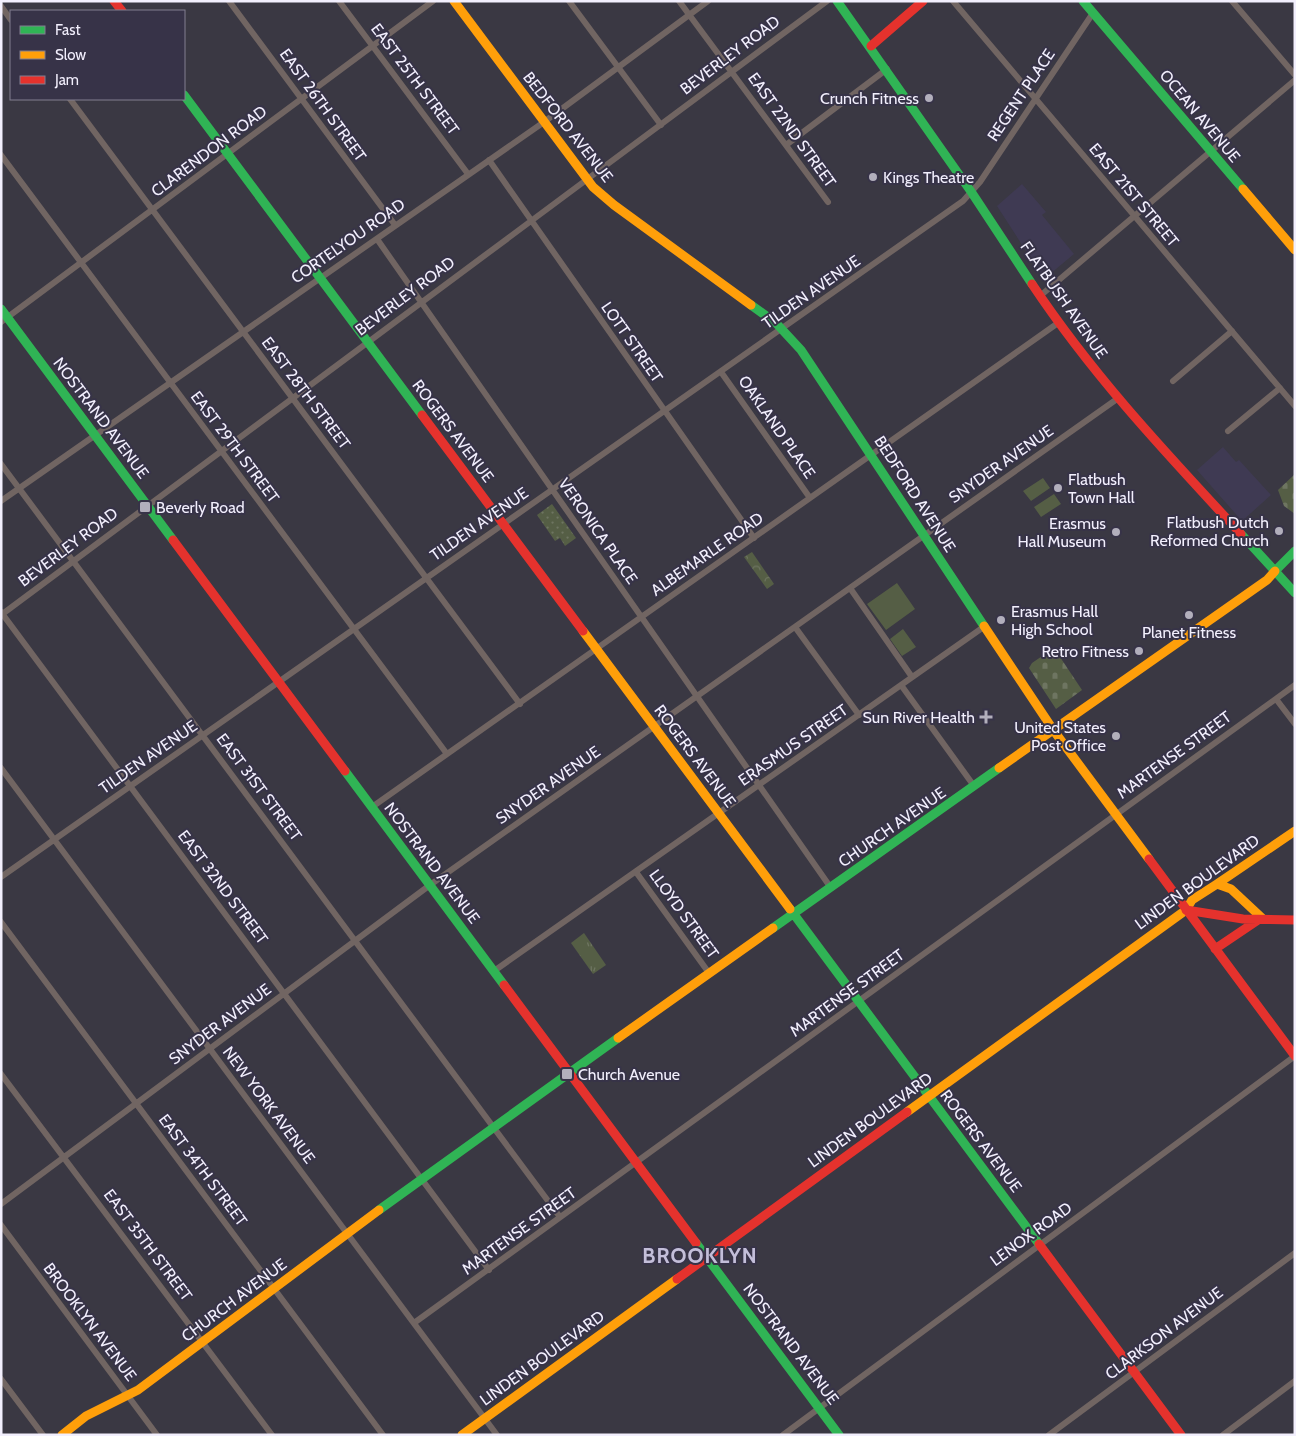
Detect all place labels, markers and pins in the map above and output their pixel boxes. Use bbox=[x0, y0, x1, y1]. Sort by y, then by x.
place label: Crunch Fitness bbox=[820, 89, 919, 108]
marker: Crunch Fitness bbox=[923, 92, 935, 104]
place label: Kings Theatre bbox=[883, 168, 974, 187]
marker: Kings Theatre bbox=[867, 171, 879, 183]
place label: Flatbush Town Hall bbox=[1068, 470, 1135, 507]
marker: Flatbush Town Hall bbox=[1052, 482, 1064, 494]
place label: Beverly Road bbox=[156, 498, 245, 517]
marker: Beverly Road bbox=[138, 500, 152, 514]
place label: Flatbush Dutch Reformed Church bbox=[1150, 513, 1269, 550]
place label: Erasmus Hall Museum bbox=[1018, 514, 1106, 551]
marker: Flatbush Dutch Reformed Church bbox=[1273, 525, 1285, 537]
marker: Erasmus Hall Museum bbox=[1110, 526, 1122, 538]
place label: Erasmus Hall High School bbox=[1011, 602, 1098, 639]
marker: Planet Fitness bbox=[1183, 609, 1195, 621]
marker: Erasmus Hall High School bbox=[995, 614, 1007, 626]
place label: Planet Fitness bbox=[1142, 623, 1236, 642]
place label: Retro Fitness bbox=[1041, 642, 1129, 661]
marker: Retro Fitness bbox=[1133, 645, 1145, 657]
place label: Sun River Health bbox=[863, 708, 975, 727]
marker: Sun River Health bbox=[979, 710, 993, 724]
place label: United States Post Office bbox=[1014, 718, 1106, 755]
marker: United States Post Office bbox=[1110, 730, 1122, 742]
place label: Church Avenue bbox=[578, 1065, 680, 1084]
marker: Church Avenue bbox=[560, 1067, 574, 1081]

